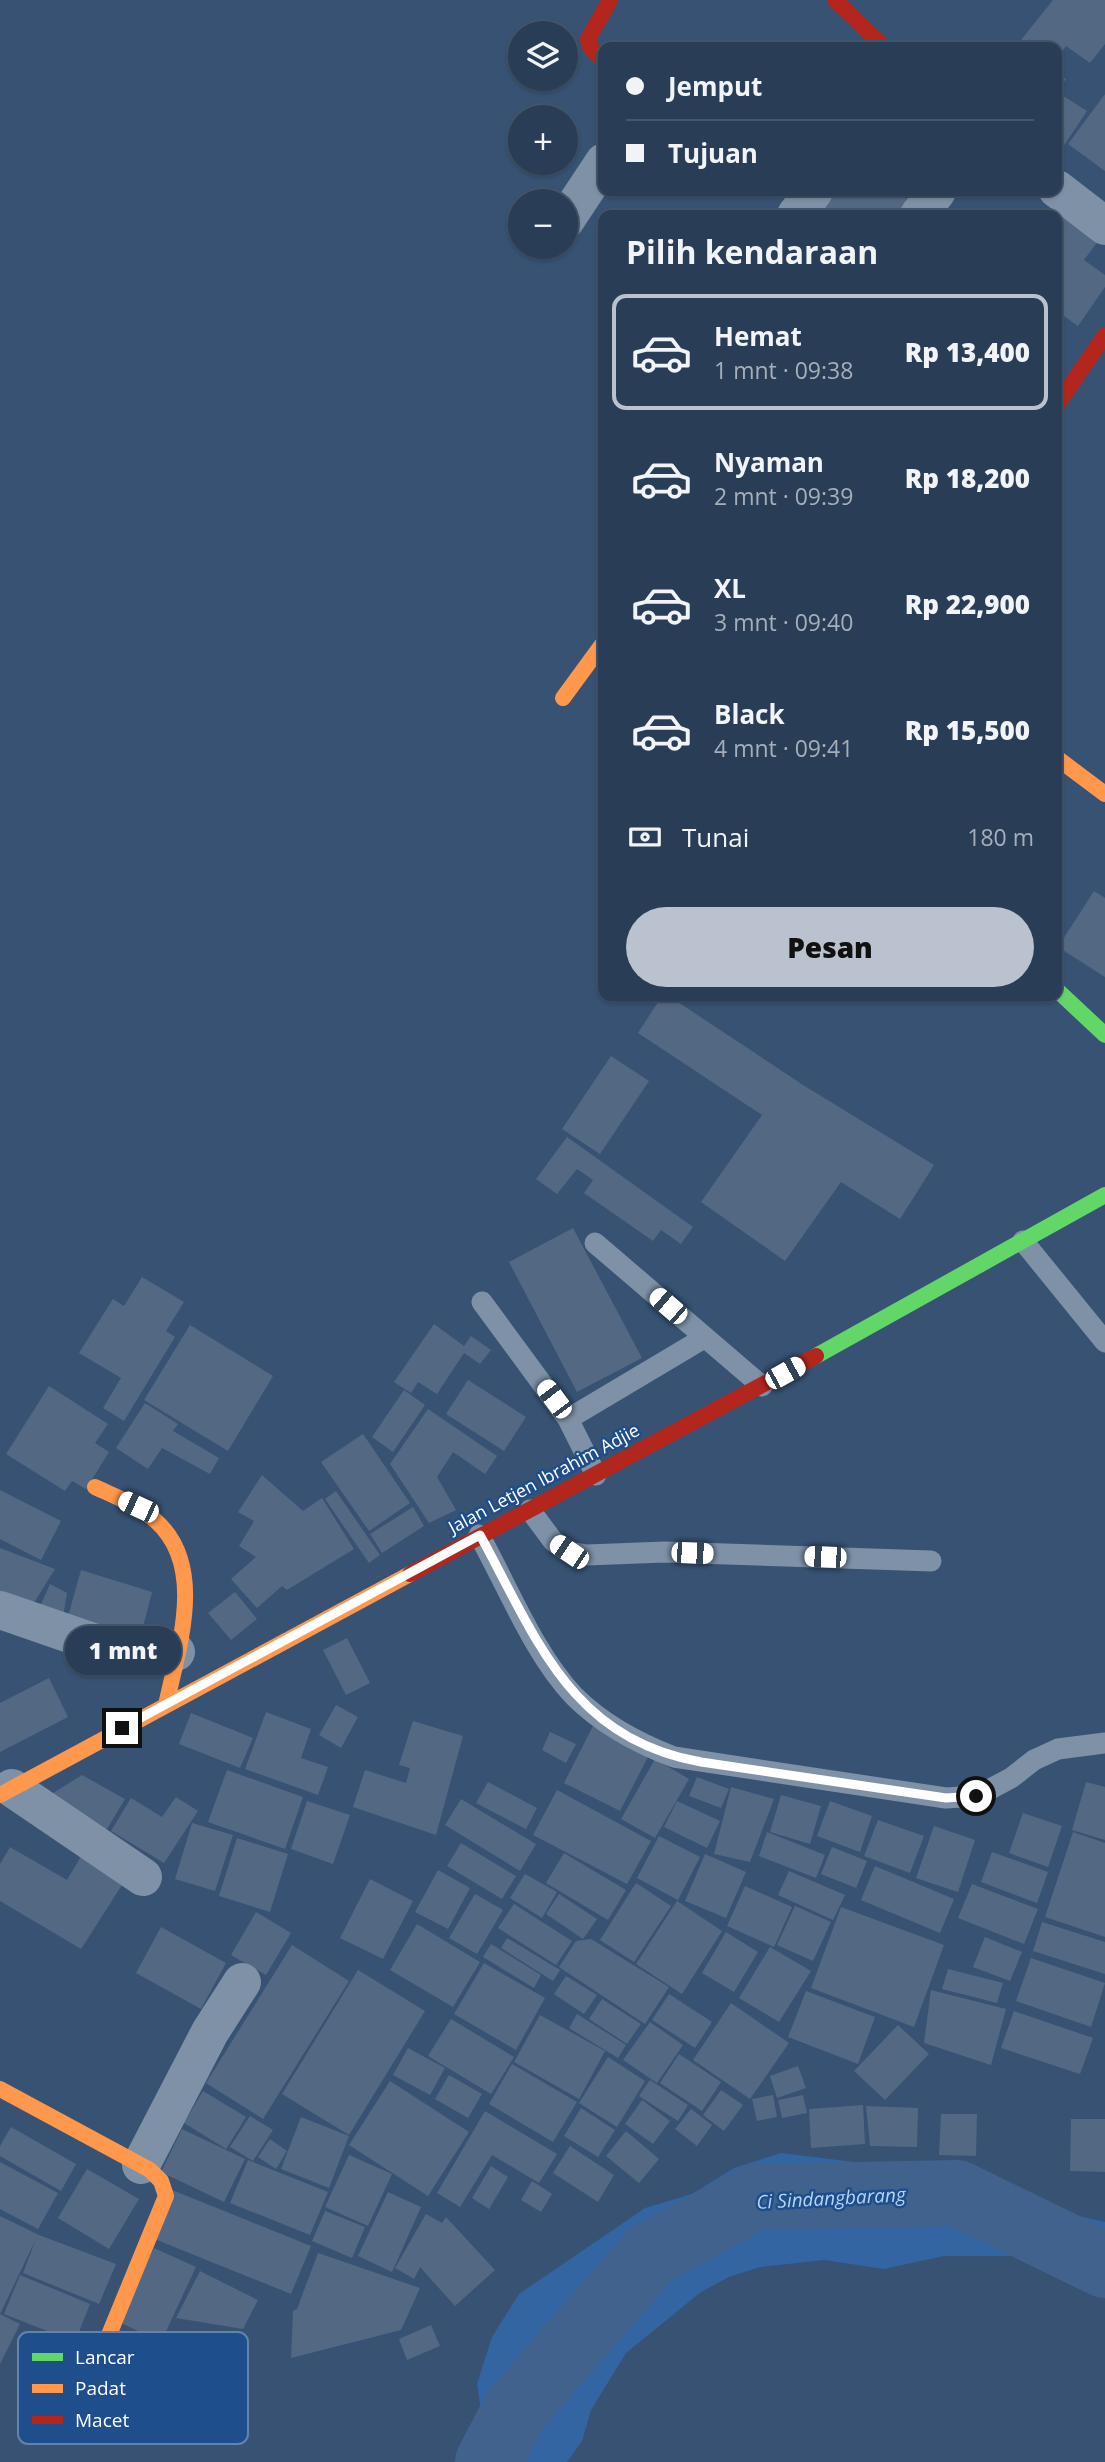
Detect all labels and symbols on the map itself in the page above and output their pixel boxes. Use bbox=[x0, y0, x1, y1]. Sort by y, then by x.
car bbox=[646, 1284, 691, 1328]
car bbox=[762, 1354, 809, 1392]
car bbox=[533, 1376, 576, 1422]
street label: Jalan Letjen Ibrahim Adjie bbox=[442, 1417, 643, 1540]
car bbox=[115, 1489, 162, 1525]
car bbox=[546, 1532, 593, 1572]
car bbox=[671, 1542, 714, 1564]
car bbox=[804, 1546, 847, 1568]
callout: 1 mnt bbox=[64, 1626, 180, 1676]
route end bbox=[106, 1712, 138, 1744]
route start bbox=[960, 1780, 992, 1812]
water label: Ci Sindangbarang bbox=[756, 2181, 907, 2215]
legend bbox=[18, 2332, 248, 2444]
text: Lancar bbox=[75, 2344, 135, 2370]
text: Padat bbox=[75, 2375, 126, 2401]
text: Macet bbox=[75, 2407, 129, 2433]

